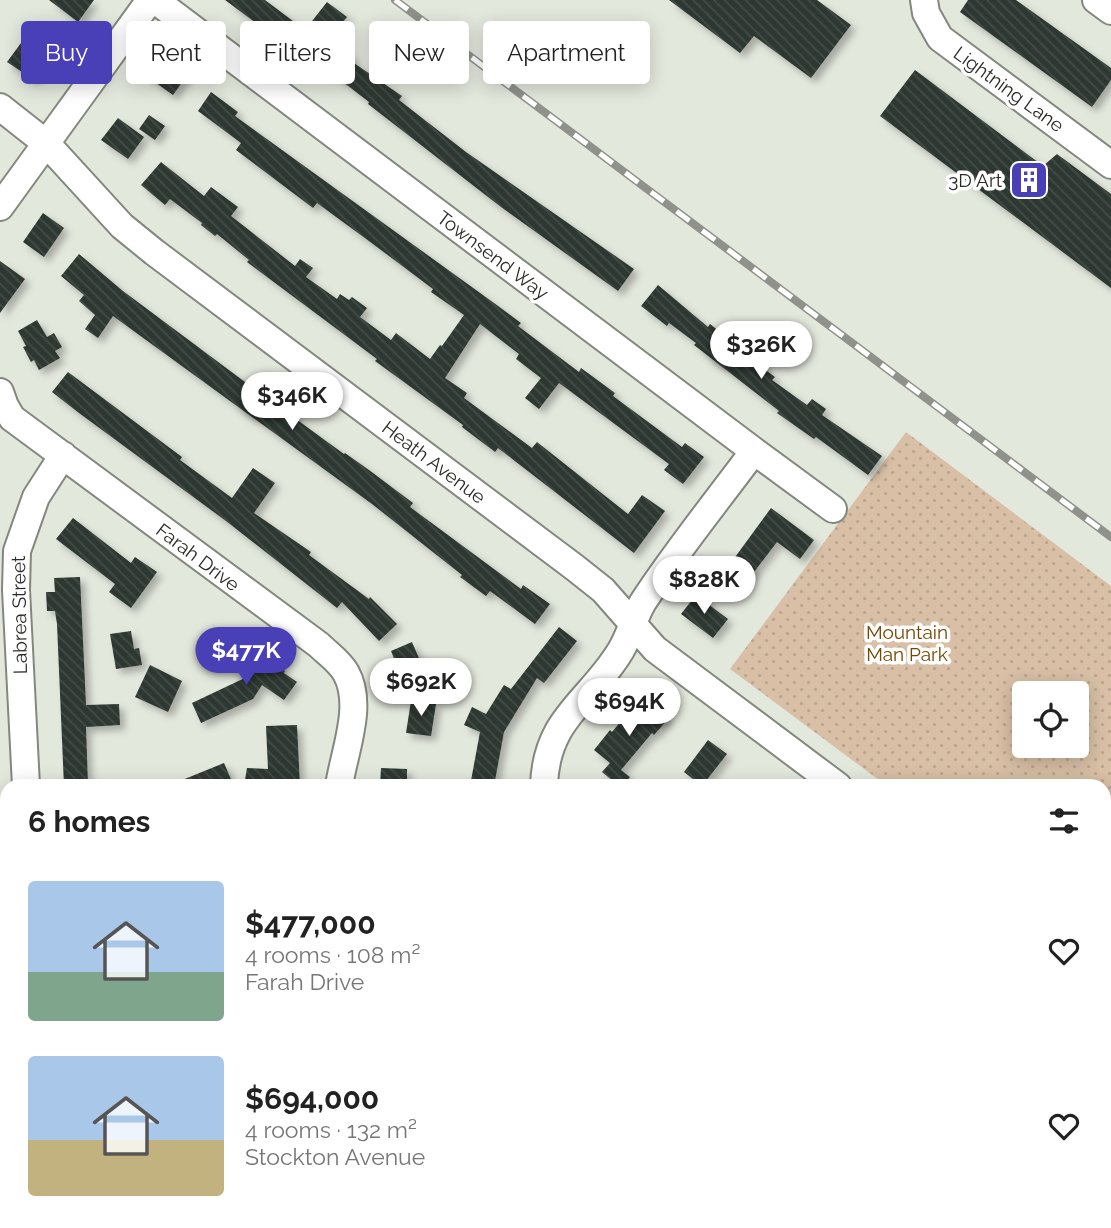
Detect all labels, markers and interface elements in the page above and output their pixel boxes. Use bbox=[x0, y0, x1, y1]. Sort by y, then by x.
chip: Buy bbox=[21, 21, 112, 84]
chip: Rent bbox=[126, 21, 226, 84]
chip: Filters bbox=[240, 21, 355, 84]
chip: New bbox=[369, 21, 469, 84]
chip: Apartment bbox=[483, 21, 650, 84]
street label: Lightning Lane bbox=[950, 42, 1068, 136]
building icon: 3D Art bbox=[1008, 159, 1050, 201]
place label: 3D Art bbox=[948, 169, 1003, 191]
street label: Townsend Way bbox=[433, 206, 553, 304]
pin: $326K bbox=[712, 322, 810, 381]
text: $326K bbox=[726, 330, 796, 357]
pin: $346K bbox=[243, 372, 341, 432]
text: $346K bbox=[257, 381, 327, 408]
street label: Heath Avenue bbox=[378, 416, 490, 508]
street label: Farah Drive bbox=[152, 519, 244, 595]
street label: Labrea Street bbox=[7, 555, 31, 674]
pin: $828K bbox=[655, 556, 753, 616]
text: $828K bbox=[669, 565, 739, 592]
park label: Mountain Man Park bbox=[866, 621, 948, 665]
pin: $477K bbox=[197, 628, 295, 687]
text: $477K bbox=[211, 636, 281, 663]
pin: $692K bbox=[372, 658, 470, 718]
text: $692K bbox=[386, 667, 456, 694]
pin: $694K bbox=[580, 678, 678, 738]
map controls bbox=[1012, 681, 1089, 758]
button: locate bbox=[1012, 681, 1089, 758]
text: $694K bbox=[594, 687, 664, 714]
icon: filters bbox=[1045, 802, 1083, 840]
text: 6 homes bbox=[28, 804, 150, 839]
text: $477,000 bbox=[245, 906, 376, 941]
icon: home bbox=[84, 909, 168, 993]
icon: heart bbox=[1045, 932, 1083, 970]
text: 4 rooms · 108 m² bbox=[245, 941, 420, 968]
text: Farah Drive bbox=[245, 968, 364, 995]
text: $694,000 bbox=[245, 1081, 379, 1116]
icon: home bbox=[84, 1084, 168, 1168]
icon: heart bbox=[1045, 1107, 1083, 1145]
text: 4 rooms · 132 m² bbox=[245, 1116, 417, 1143]
text: Stockton Avenue bbox=[245, 1143, 425, 1170]

